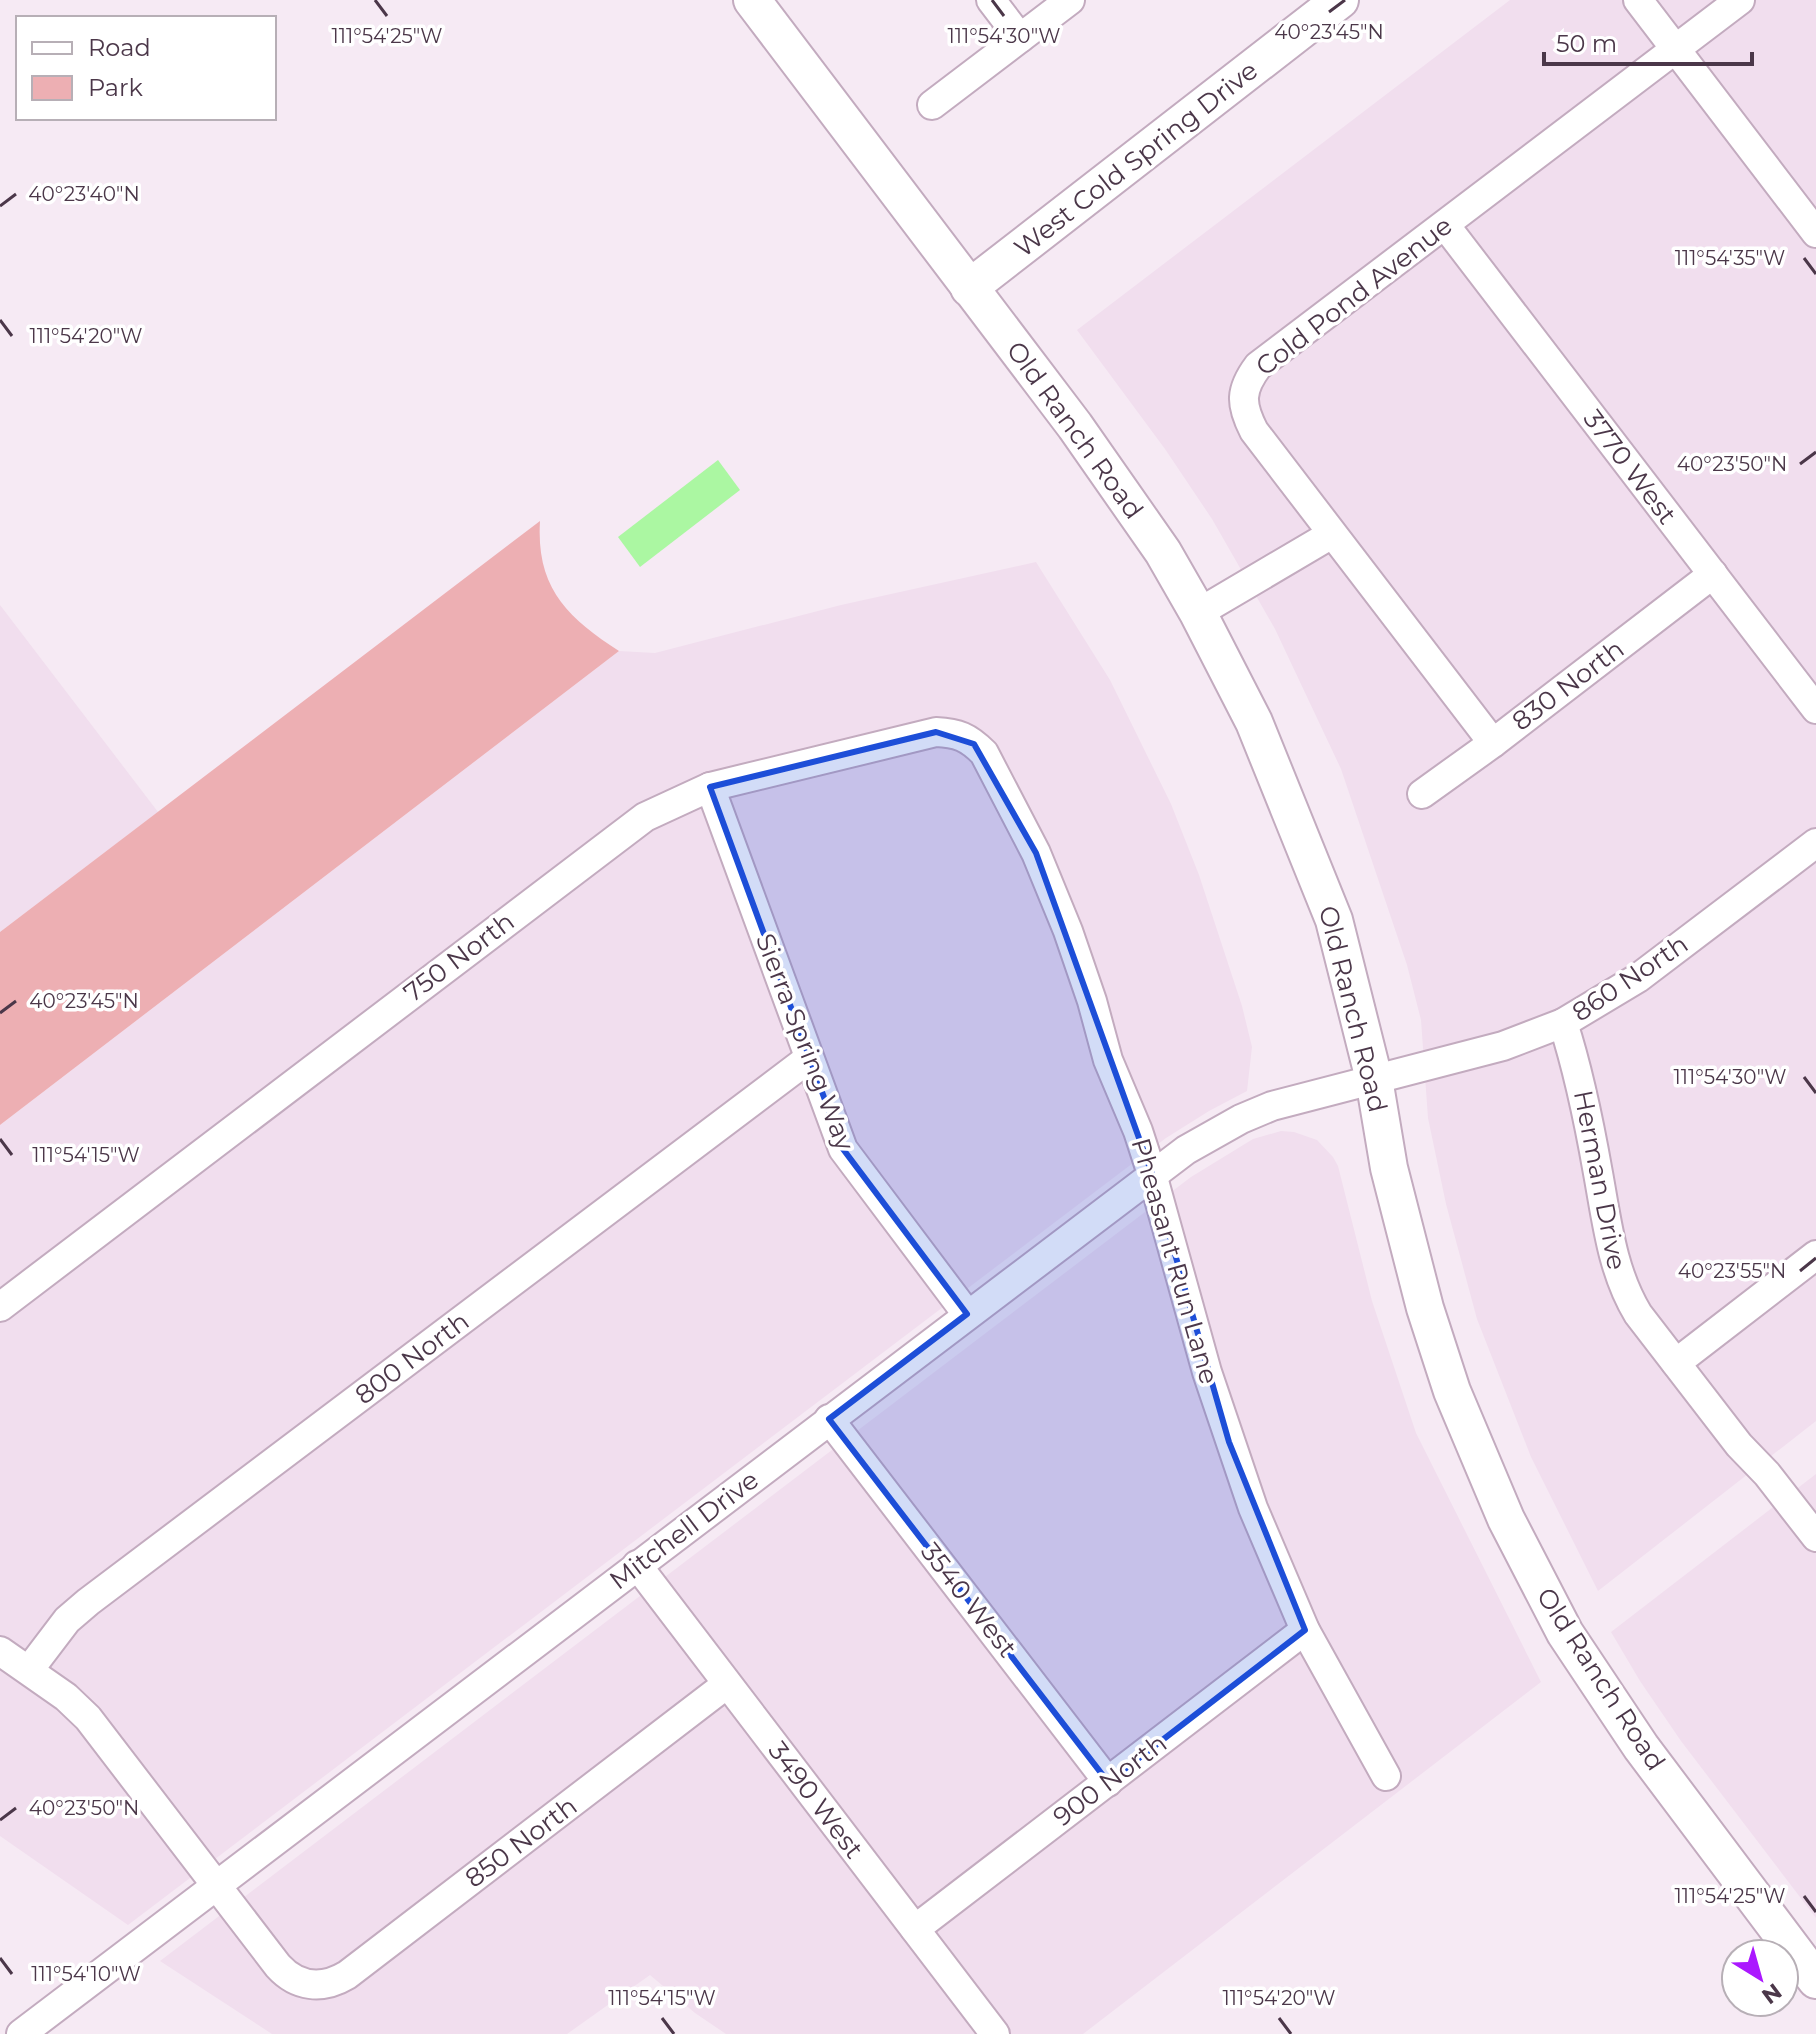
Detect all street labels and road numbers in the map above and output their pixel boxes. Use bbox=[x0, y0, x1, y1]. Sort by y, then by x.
street label: West Cold Spring Drive bbox=[1008, 54, 1264, 264]
street label: Cold Pond Avenue bbox=[1249, 209, 1459, 383]
street label: Old Ranch Road bbox=[1000, 335, 1150, 525]
street label: 3770 West bbox=[1577, 404, 1683, 530]
street label: 830 North bbox=[1506, 633, 1630, 737]
street label: Old Ranch Road bbox=[1312, 902, 1394, 1116]
street label: 750 North bbox=[397, 905, 521, 1009]
street label: 860 North bbox=[1566, 928, 1694, 1028]
street label: Sierra Spring Way bbox=[749, 929, 861, 1156]
street label: Herman Drive bbox=[1567, 1087, 1633, 1273]
street label: Pheasant Run Lane bbox=[1125, 1134, 1225, 1388]
street label: 800 North bbox=[349, 1305, 475, 1411]
street label: Mitchell Drive bbox=[603, 1464, 765, 1596]
street label: 3540 West bbox=[914, 1536, 1024, 1664]
street label: Old Ranch Road bbox=[1530, 1582, 1672, 1776]
street label: 900 North bbox=[1047, 1727, 1173, 1833]
street label: 3490 West bbox=[762, 1735, 870, 1865]
street label: 850 North bbox=[459, 1790, 583, 1894]

